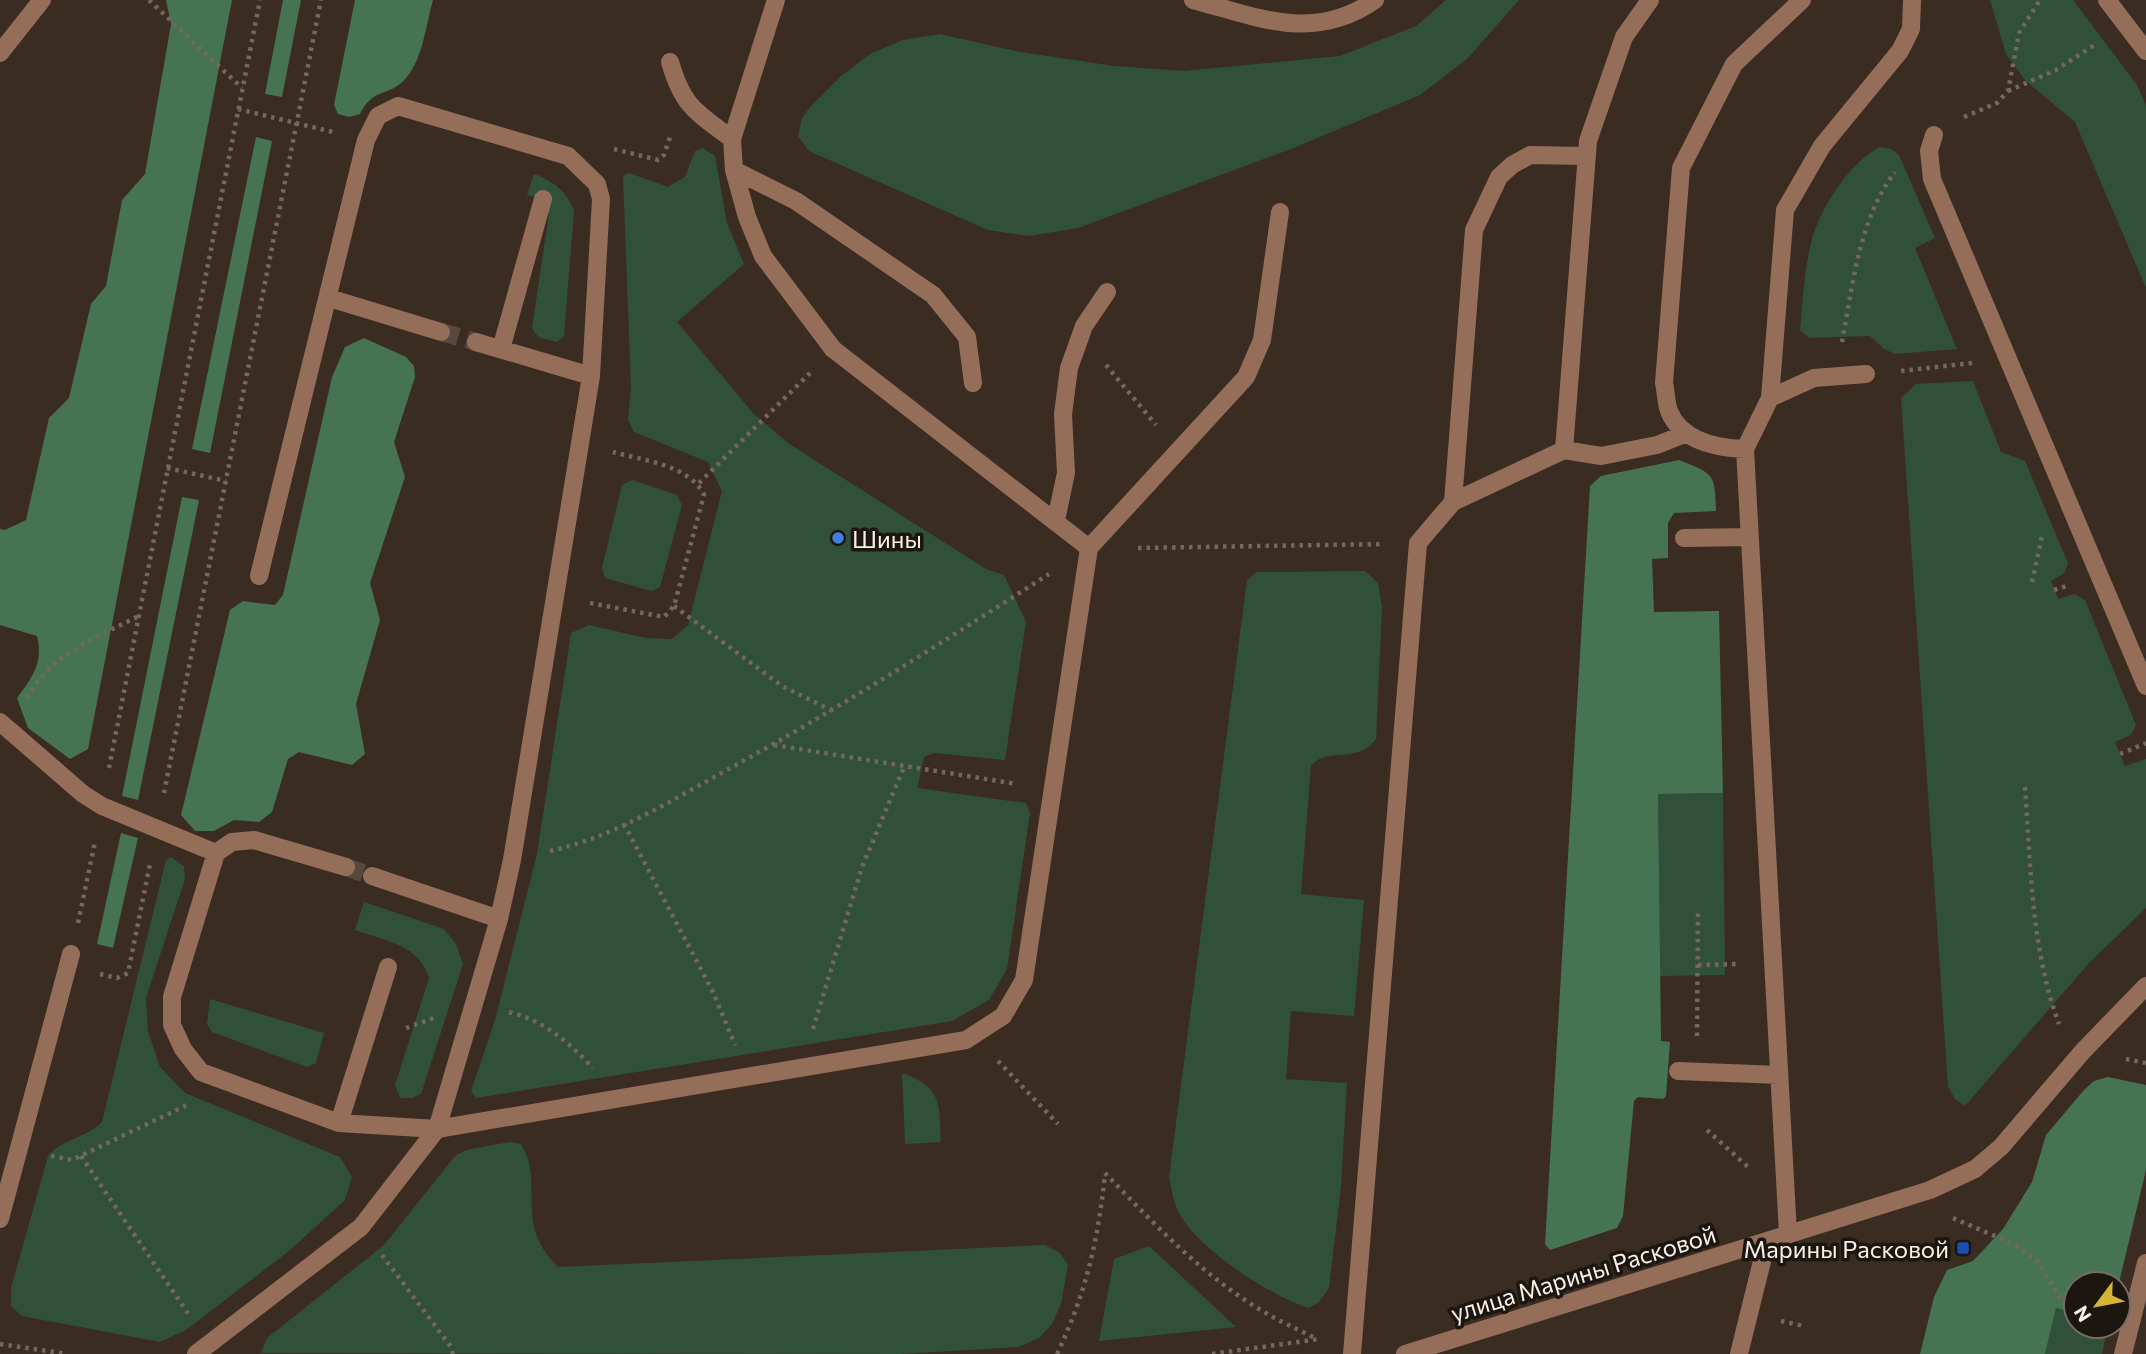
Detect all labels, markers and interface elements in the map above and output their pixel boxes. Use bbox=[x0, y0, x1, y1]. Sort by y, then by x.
place label: Шины bbox=[852, 524, 922, 553]
marker: Шины bbox=[830, 530, 846, 546]
street label: улица Марины Расковой bbox=[1447, 1219, 1719, 1327]
place label: Марины Расковой bbox=[1744, 1234, 1949, 1263]
marker: Марины Расковой bbox=[1955, 1240, 1971, 1256]
north arrow bbox=[2062, 1270, 2132, 1340]
text: N bbox=[2069, 1302, 2096, 1326]

